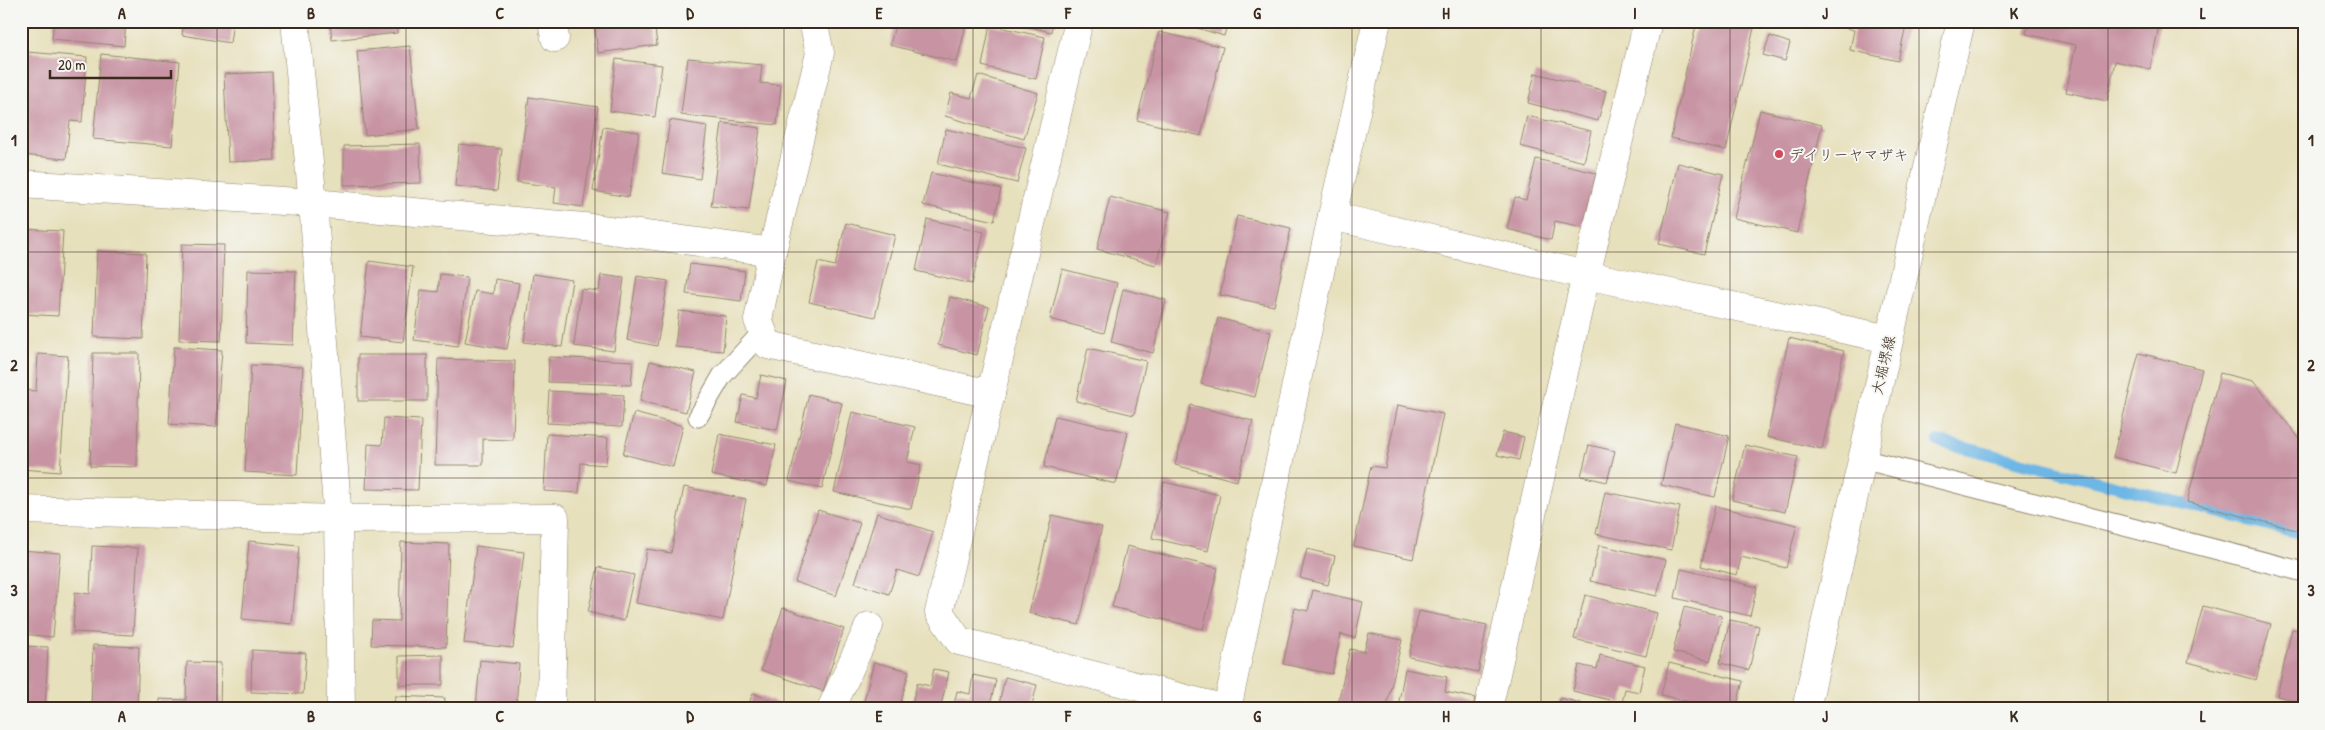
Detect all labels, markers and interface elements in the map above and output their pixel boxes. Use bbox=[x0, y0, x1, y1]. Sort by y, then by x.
text: A bbox=[118, 2, 126, 24]
text: B bbox=[307, 2, 315, 24]
text: C bbox=[496, 2, 505, 24]
text: D bbox=[686, 2, 694, 24]
text: E bbox=[875, 2, 883, 24]
text: F bbox=[1064, 2, 1072, 24]
text: G bbox=[1253, 2, 1261, 24]
text: H bbox=[1442, 2, 1450, 24]
text: I bbox=[1633, 2, 1637, 24]
text: J bbox=[1822, 2, 1828, 24]
text: K bbox=[2010, 2, 2019, 24]
text: L bbox=[2200, 2, 2206, 24]
scale bar bbox=[50, 48, 171, 80]
text: 20 m bbox=[58, 54, 85, 75]
text: 1 bbox=[11, 129, 17, 151]
text: 1 bbox=[2308, 129, 2314, 151]
place label: デイリーヤマザキ bbox=[1789, 144, 1908, 165]
marker: デイリーヤマザキ bbox=[1773, 148, 1785, 160]
street label: 大堀堺線 bbox=[1866, 333, 1900, 397]
text: 2 bbox=[10, 354, 18, 376]
text: 2 bbox=[2307, 354, 2315, 376]
text: 3 bbox=[10, 579, 18, 601]
text: 3 bbox=[2307, 579, 2315, 601]
text: A bbox=[118, 705, 126, 727]
text: B bbox=[307, 705, 315, 727]
text: C bbox=[496, 705, 505, 727]
text: D bbox=[686, 705, 694, 727]
text: E bbox=[875, 705, 883, 727]
text: F bbox=[1064, 705, 1072, 727]
text: G bbox=[1253, 705, 1261, 727]
text: H bbox=[1442, 705, 1450, 727]
text: I bbox=[1633, 705, 1637, 727]
text: J bbox=[1822, 705, 1828, 727]
text: K bbox=[2010, 705, 2019, 727]
text: L bbox=[2200, 705, 2206, 727]

